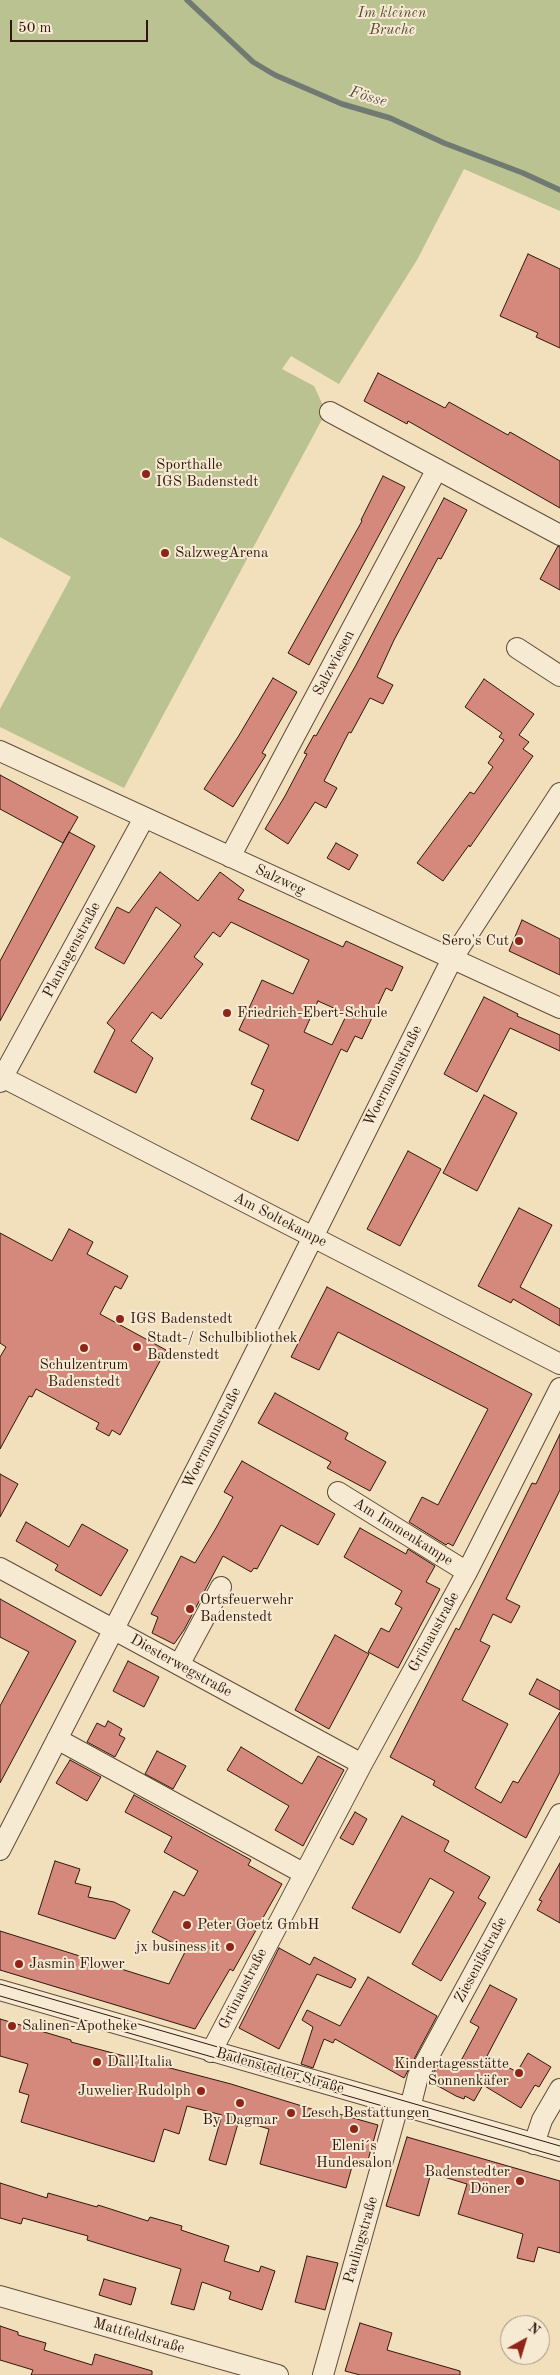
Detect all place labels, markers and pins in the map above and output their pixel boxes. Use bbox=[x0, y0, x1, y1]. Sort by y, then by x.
place label: Sporthalle IGS Badenstedt bbox=[156, 456, 259, 491]
marker: Sporthalle IGS Badenstedt bbox=[140, 468, 152, 480]
place label: SalzwegArena bbox=[175, 544, 268, 562]
marker: SalzwegArena bbox=[159, 547, 171, 559]
place label: Sero's Cut bbox=[442, 932, 509, 950]
marker: Sero's Cut bbox=[513, 935, 525, 947]
place label: Friedrich-Ebert-Schule bbox=[237, 1004, 387, 1022]
marker: Friedrich-Ebert-Schule bbox=[221, 1007, 233, 1019]
place label: IGS Badenstedt bbox=[130, 1310, 233, 1328]
marker: IGS Badenstedt bbox=[114, 1313, 126, 1325]
place label: Stadt-/ Schulbibliothek Badenstedt bbox=[147, 1329, 298, 1364]
marker: Stadt-/ Schulbibliothek Badenstedt bbox=[131, 1341, 143, 1353]
marker: Schulzentrum Badenstedt bbox=[78, 1342, 90, 1354]
place label: Schulzentrum Badenstedt bbox=[40, 1356, 128, 1391]
place label: Ortsfeuerwehr Badenstedt bbox=[200, 1591, 293, 1626]
marker: Ortsfeuerwehr Badenstedt bbox=[184, 1603, 196, 1615]
place label: Peter Goetz GmbH bbox=[197, 1916, 319, 1934]
marker: Peter Goetz GmbH bbox=[181, 1919, 193, 1931]
place label: jx business it bbox=[135, 1938, 220, 1956]
marker: jx business it bbox=[224, 1941, 236, 1953]
place label: Jasmin Flower bbox=[29, 1955, 125, 1973]
marker: Jasmin Flower bbox=[13, 1958, 25, 1970]
place label: Salinen-Apotheke bbox=[22, 2017, 137, 2035]
marker: Salinen-Apotheke bbox=[6, 2020, 18, 2032]
place label: Dall’Italia bbox=[107, 2053, 172, 2071]
place label: Kindertagesstätte Sonnenkäfer bbox=[394, 2055, 509, 2090]
marker: Dall’Italia bbox=[91, 2056, 103, 2068]
marker: Kindertagesstätte Sonnenkäfer bbox=[513, 2067, 525, 2079]
place label: Juwelier Rudolph bbox=[78, 2082, 191, 2100]
marker: Juwelier Rudolph bbox=[195, 2085, 207, 2097]
marker: By Dagmar bbox=[234, 2097, 246, 2109]
place label: Lesch Bestattungen bbox=[301, 2104, 429, 2122]
marker: Lesch Bestattungen bbox=[285, 2107, 297, 2119]
place label: By Dagmar bbox=[202, 2111, 278, 2129]
marker: Eleni´s Hundesalon bbox=[348, 2123, 360, 2135]
place label: Eleni´s Hundesalon bbox=[316, 2137, 392, 2172]
place label: Badenstedter Döner bbox=[425, 2163, 510, 2198]
marker: Badenstedter Döner bbox=[514, 2175, 526, 2187]

